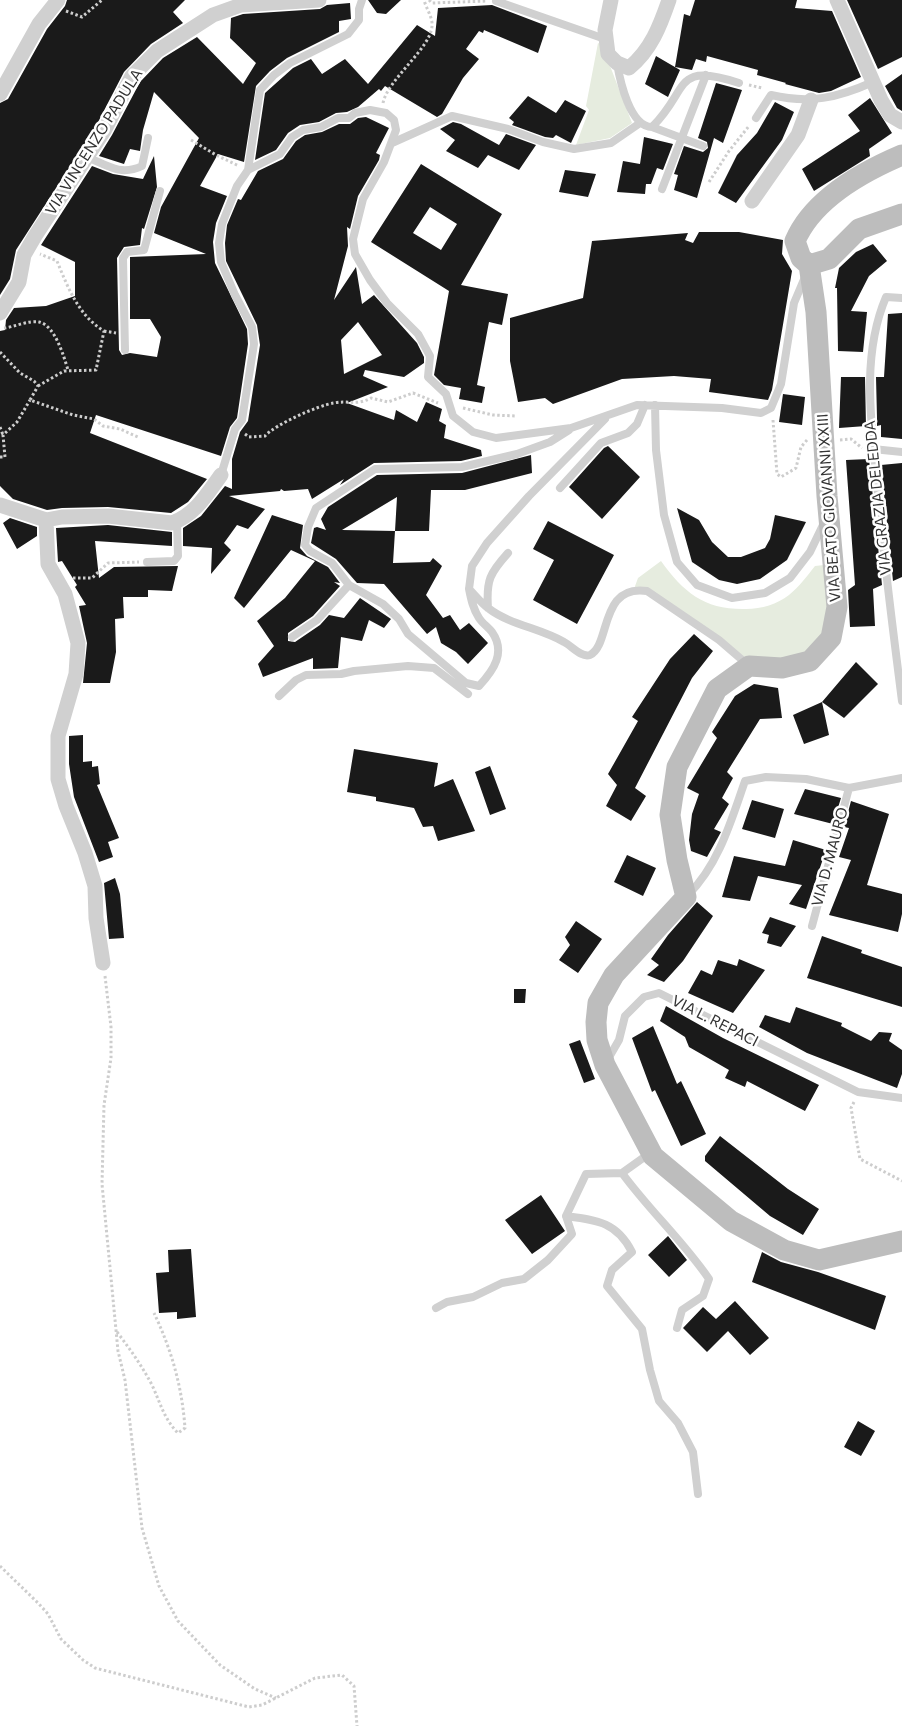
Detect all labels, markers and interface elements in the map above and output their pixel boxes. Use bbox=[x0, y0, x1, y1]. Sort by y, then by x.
street label: VIA VINCENZO PADULA bbox=[42, 66, 146, 218]
street label: VIA BEATO GIOVANNI XXIII bbox=[813, 413, 845, 603]
street label: VIA GRAZIA DELEDDA bbox=[861, 419, 895, 577]
street label: VIA D. MAURO bbox=[808, 805, 852, 909]
street label: VIA L. REPACI bbox=[669, 991, 761, 1051]

